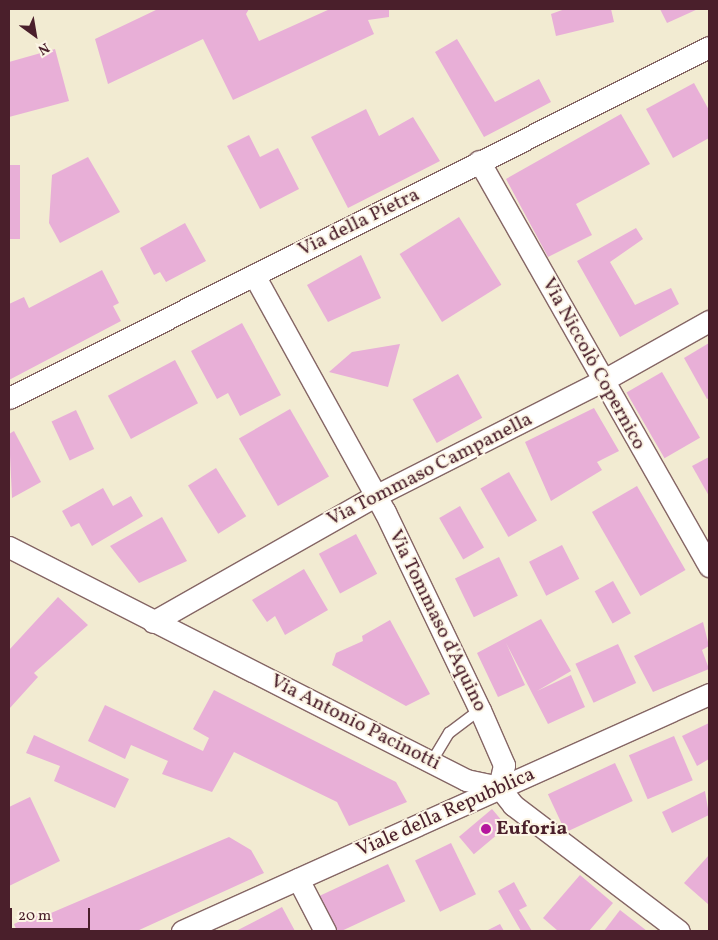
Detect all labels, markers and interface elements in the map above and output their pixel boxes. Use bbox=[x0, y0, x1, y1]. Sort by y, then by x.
north arrow bbox=[10, 10, 60, 60]
text: N bbox=[34, 37, 53, 59]
street label: Via della Pietra bbox=[294, 183, 424, 263]
street label: Via Niccolò Copernico bbox=[536, 274, 650, 454]
street label: Via Tommaso Campanella bbox=[323, 408, 537, 532]
street label: Via Tommaso d'Aquino bbox=[382, 526, 492, 716]
street label: Via Antonio Pacinotti bbox=[266, 670, 444, 776]
street label: Viale della Repubblica bbox=[353, 763, 539, 863]
place label: Euforia bbox=[496, 817, 567, 841]
marker: Euforia bbox=[480, 823, 492, 835]
scale bar bbox=[12, 898, 92, 930]
text: 20 m bbox=[18, 906, 51, 927]

